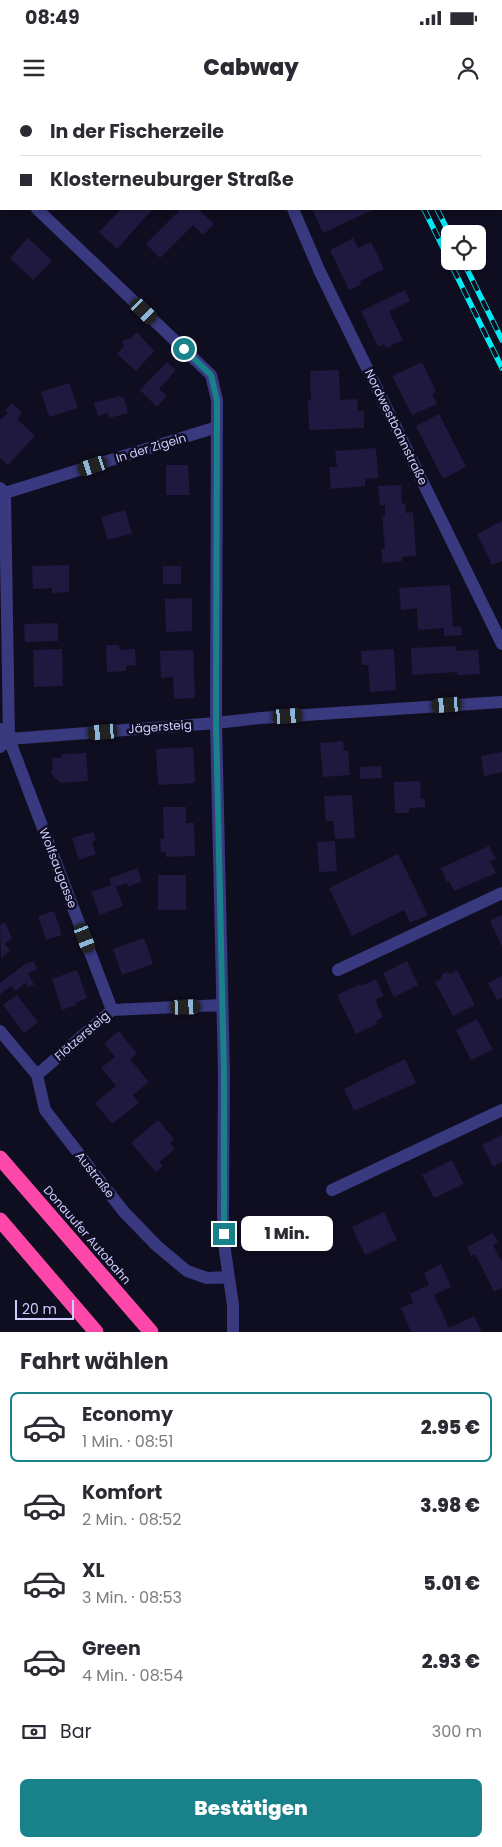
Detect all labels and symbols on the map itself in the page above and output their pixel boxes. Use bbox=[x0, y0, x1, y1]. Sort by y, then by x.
car bbox=[127, 295, 160, 327]
route start bbox=[173, 338, 195, 360]
street label: Nordwestbahnstraße bbox=[361, 366, 432, 488]
street label: In der Zigein bbox=[114, 429, 188, 466]
car bbox=[76, 454, 109, 478]
car bbox=[431, 696, 462, 714]
car bbox=[272, 707, 303, 725]
street label: Jägersteig bbox=[128, 716, 192, 737]
car bbox=[87, 723, 118, 741]
street label: Wolfsaugasse bbox=[35, 825, 82, 910]
car bbox=[72, 921, 97, 955]
car bbox=[170, 999, 201, 1015]
street label: Flötzersteig bbox=[51, 1007, 113, 1064]
street label: Austraße bbox=[72, 1148, 119, 1201]
street label: Donauufer Autobahn bbox=[40, 1182, 135, 1288]
callout: 1 Min. bbox=[242, 1216, 334, 1252]
route end bbox=[213, 1223, 235, 1245]
scale bar bbox=[15, 1297, 74, 1320]

